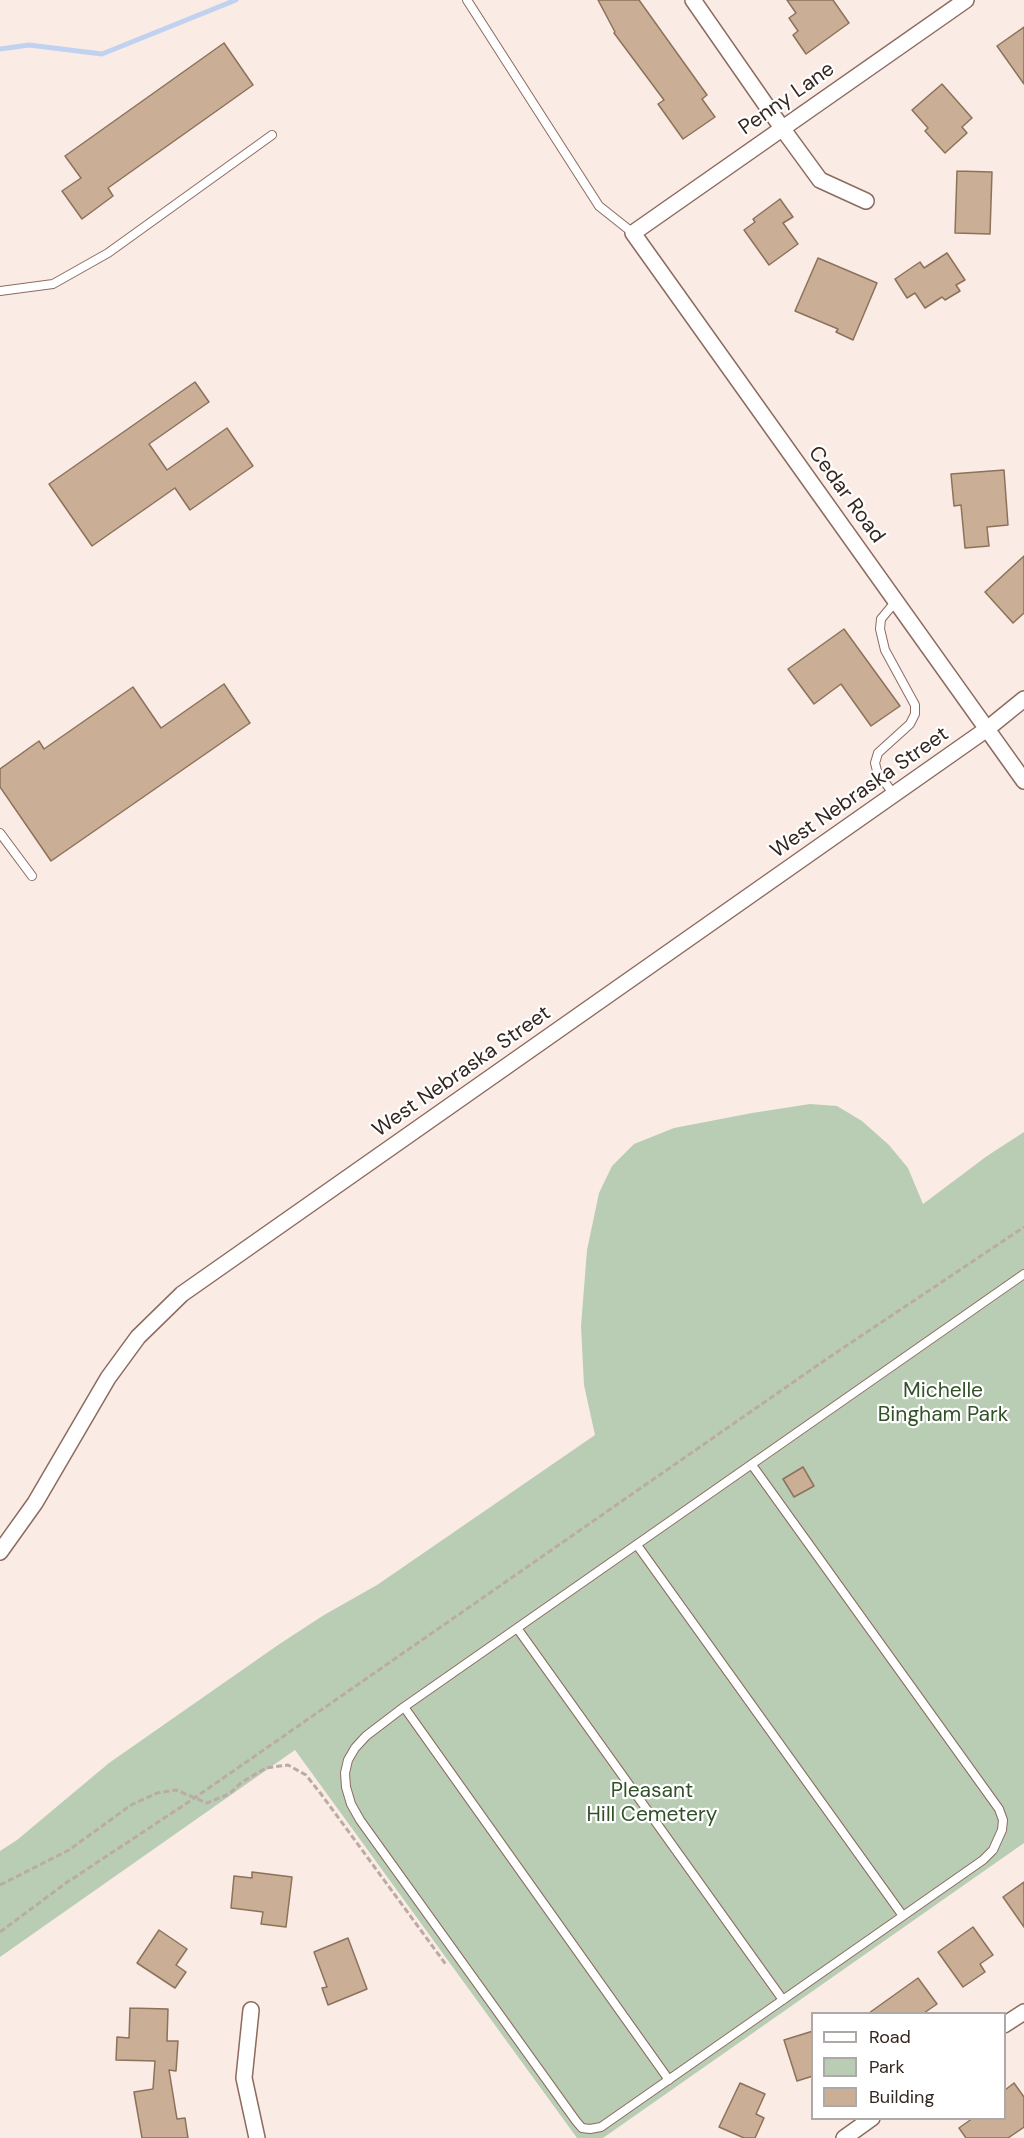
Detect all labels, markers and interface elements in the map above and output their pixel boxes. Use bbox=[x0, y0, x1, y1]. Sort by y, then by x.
street label: Penny Lane bbox=[734, 57, 840, 141]
street label: Cedar Road bbox=[802, 442, 890, 548]
street label: West Nebraska Street bbox=[766, 722, 954, 864]
street label: West Nebraska Street bbox=[368, 1001, 556, 1143]
park label: Michelle Bingham Park bbox=[878, 1378, 1008, 1428]
park label: Pleasant Hill Cemetery bbox=[587, 1778, 717, 1828]
legend bbox=[811, 2012, 1006, 2120]
text: Road bbox=[869, 2025, 911, 2049]
text: Park bbox=[869, 2055, 905, 2079]
text: Building bbox=[869, 2085, 934, 2109]

